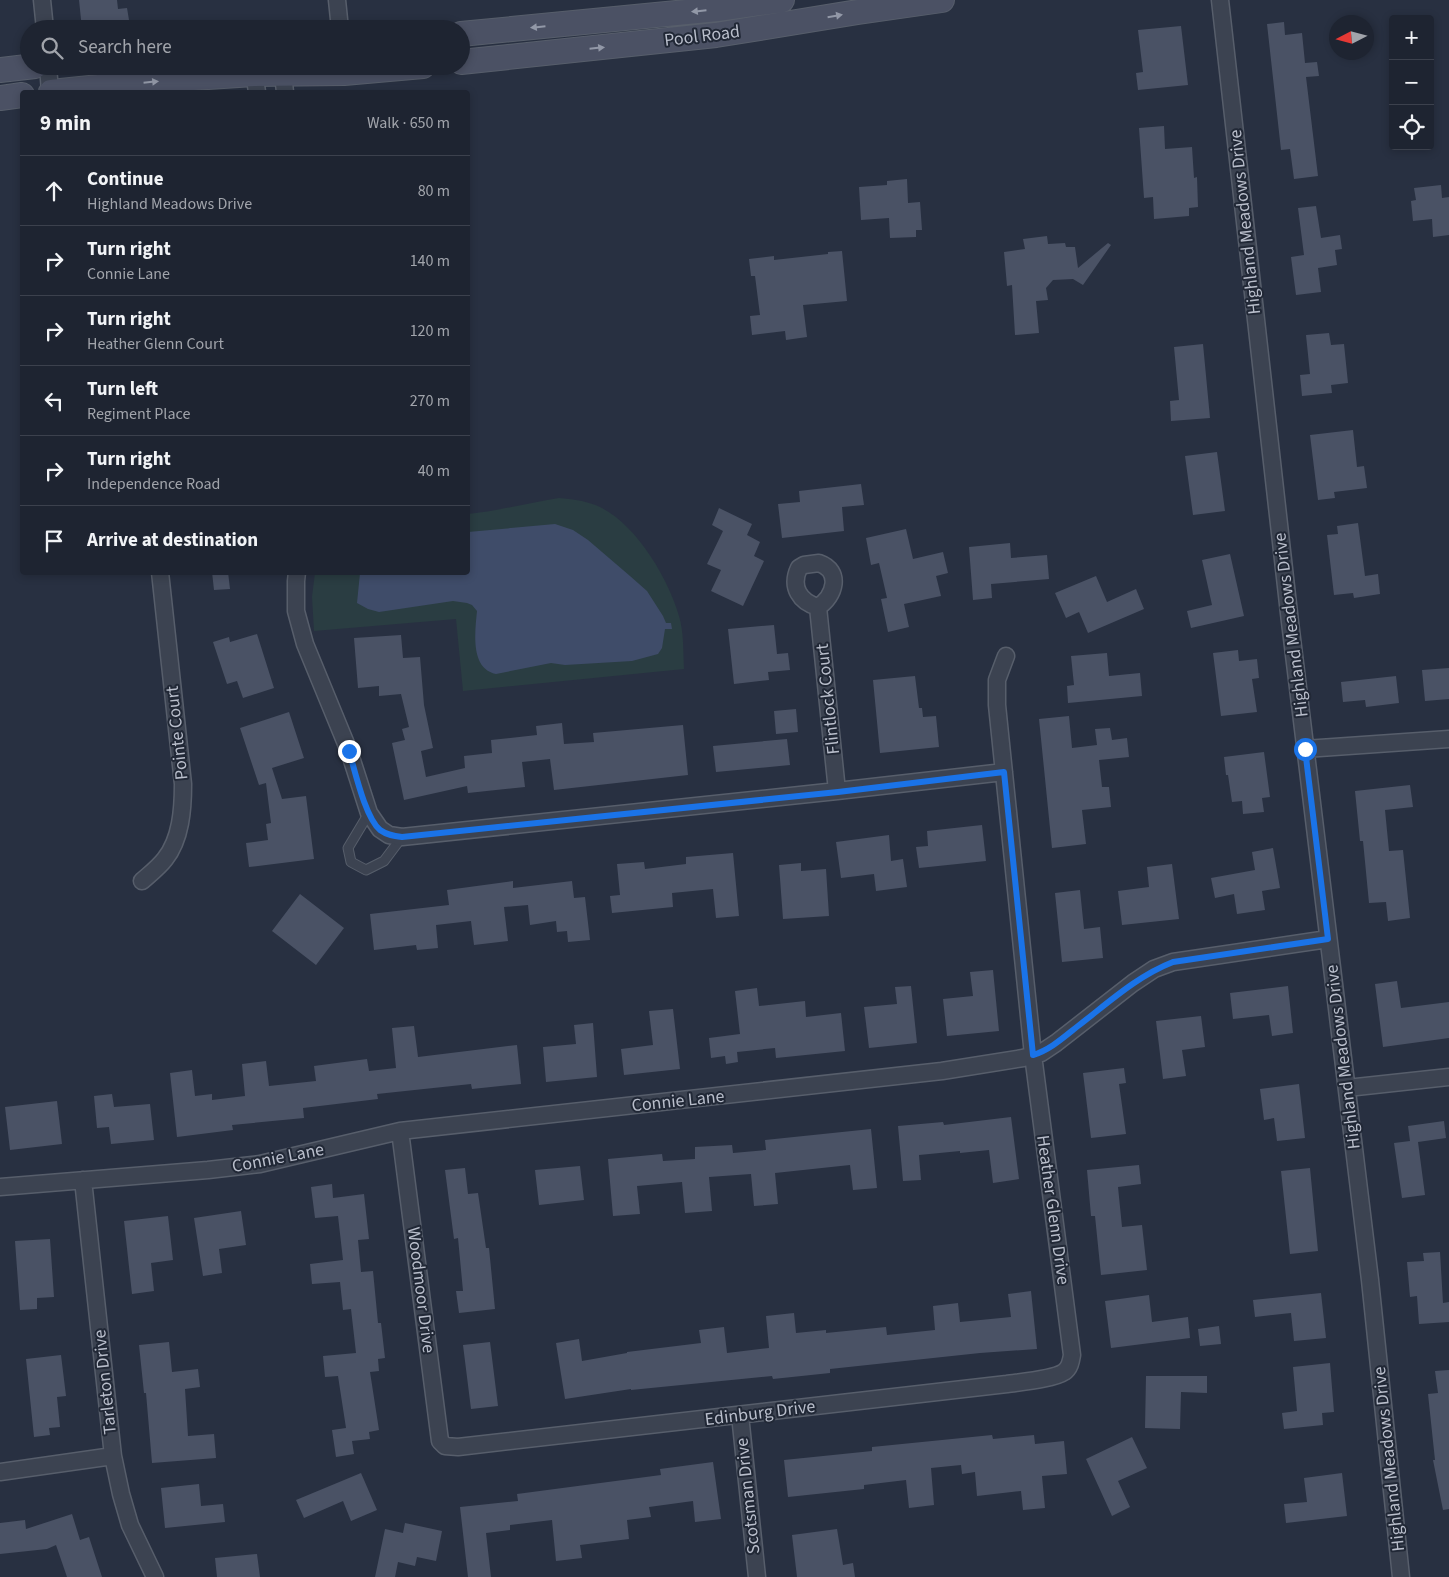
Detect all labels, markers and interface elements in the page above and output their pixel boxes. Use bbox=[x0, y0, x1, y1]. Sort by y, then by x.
one-way arrow bbox=[691, 7, 707, 15]
one-way arrow bbox=[827, 11, 843, 19]
north arrow bbox=[1329, 15, 1374, 60]
map controls bbox=[1389, 15, 1434, 150]
button: + bbox=[1389, 15, 1434, 60]
street label: Pool Road bbox=[663, 19, 741, 53]
search box bbox=[20, 20, 470, 75]
one-way arrow bbox=[529, 23, 545, 31]
icon: search bbox=[38, 34, 66, 62]
text: Search here bbox=[78, 34, 172, 61]
one-way arrow bbox=[589, 44, 605, 52]
button: − bbox=[1389, 60, 1434, 105]
one-way arrow bbox=[144, 78, 160, 86]
button: locate bbox=[1389, 105, 1434, 150]
text: 9 min bbox=[40, 108, 91, 138]
text: Walk · 650 m bbox=[367, 112, 450, 134]
street label: Highland Meadows Drive bbox=[1223, 128, 1267, 316]
text: Continue bbox=[87, 166, 164, 193]
icon: ahead bbox=[40, 177, 68, 205]
text: 80 m bbox=[418, 180, 450, 202]
text: Highland Meadows Drive bbox=[87, 193, 252, 215]
text: Turn right bbox=[87, 236, 171, 263]
icon: right bbox=[40, 247, 68, 275]
text: 140 m bbox=[410, 250, 450, 272]
text: Connie Lane bbox=[87, 263, 170, 285]
text: Turn right bbox=[87, 306, 171, 333]
icon: right bbox=[40, 317, 68, 345]
text: 120 m bbox=[410, 320, 450, 342]
text: Heather Glenn Court bbox=[87, 333, 224, 355]
text: Turn left bbox=[87, 376, 158, 403]
icon: left bbox=[40, 387, 68, 415]
text: 270 m bbox=[410, 390, 450, 412]
text: Regiment Place bbox=[87, 403, 190, 425]
text: Turn right bbox=[87, 446, 171, 473]
icon: right bbox=[40, 457, 68, 485]
text: 40 m bbox=[418, 460, 450, 482]
text: Independence Road bbox=[87, 473, 220, 495]
icon: arrive bbox=[40, 527, 68, 555]
text: Arrive at destination bbox=[87, 527, 258, 554]
street label: Highland Meadows Drive bbox=[1267, 531, 1315, 719]
street label: Flintlock Court bbox=[810, 642, 846, 756]
street label: Pointe Court bbox=[160, 685, 194, 781]
route start bbox=[1294, 738, 1317, 761]
route end bbox=[338, 740, 361, 763]
street label: Highland Meadows Drive bbox=[1319, 963, 1367, 1151]
street label: Connie Lane bbox=[630, 1084, 726, 1118]
street label: Heather Glenn Drive bbox=[1030, 1134, 1076, 1286]
street label: Connie Lane bbox=[230, 1137, 326, 1179]
street label: Woodmoor Drive bbox=[401, 1225, 441, 1355]
street label: Tarleton Drive bbox=[87, 1328, 123, 1436]
street label: Highland Meadows Drive bbox=[1367, 1365, 1411, 1553]
street label: Edinburg Drive bbox=[703, 1394, 817, 1432]
street label: Scotsman Drive bbox=[729, 1437, 767, 1555]

